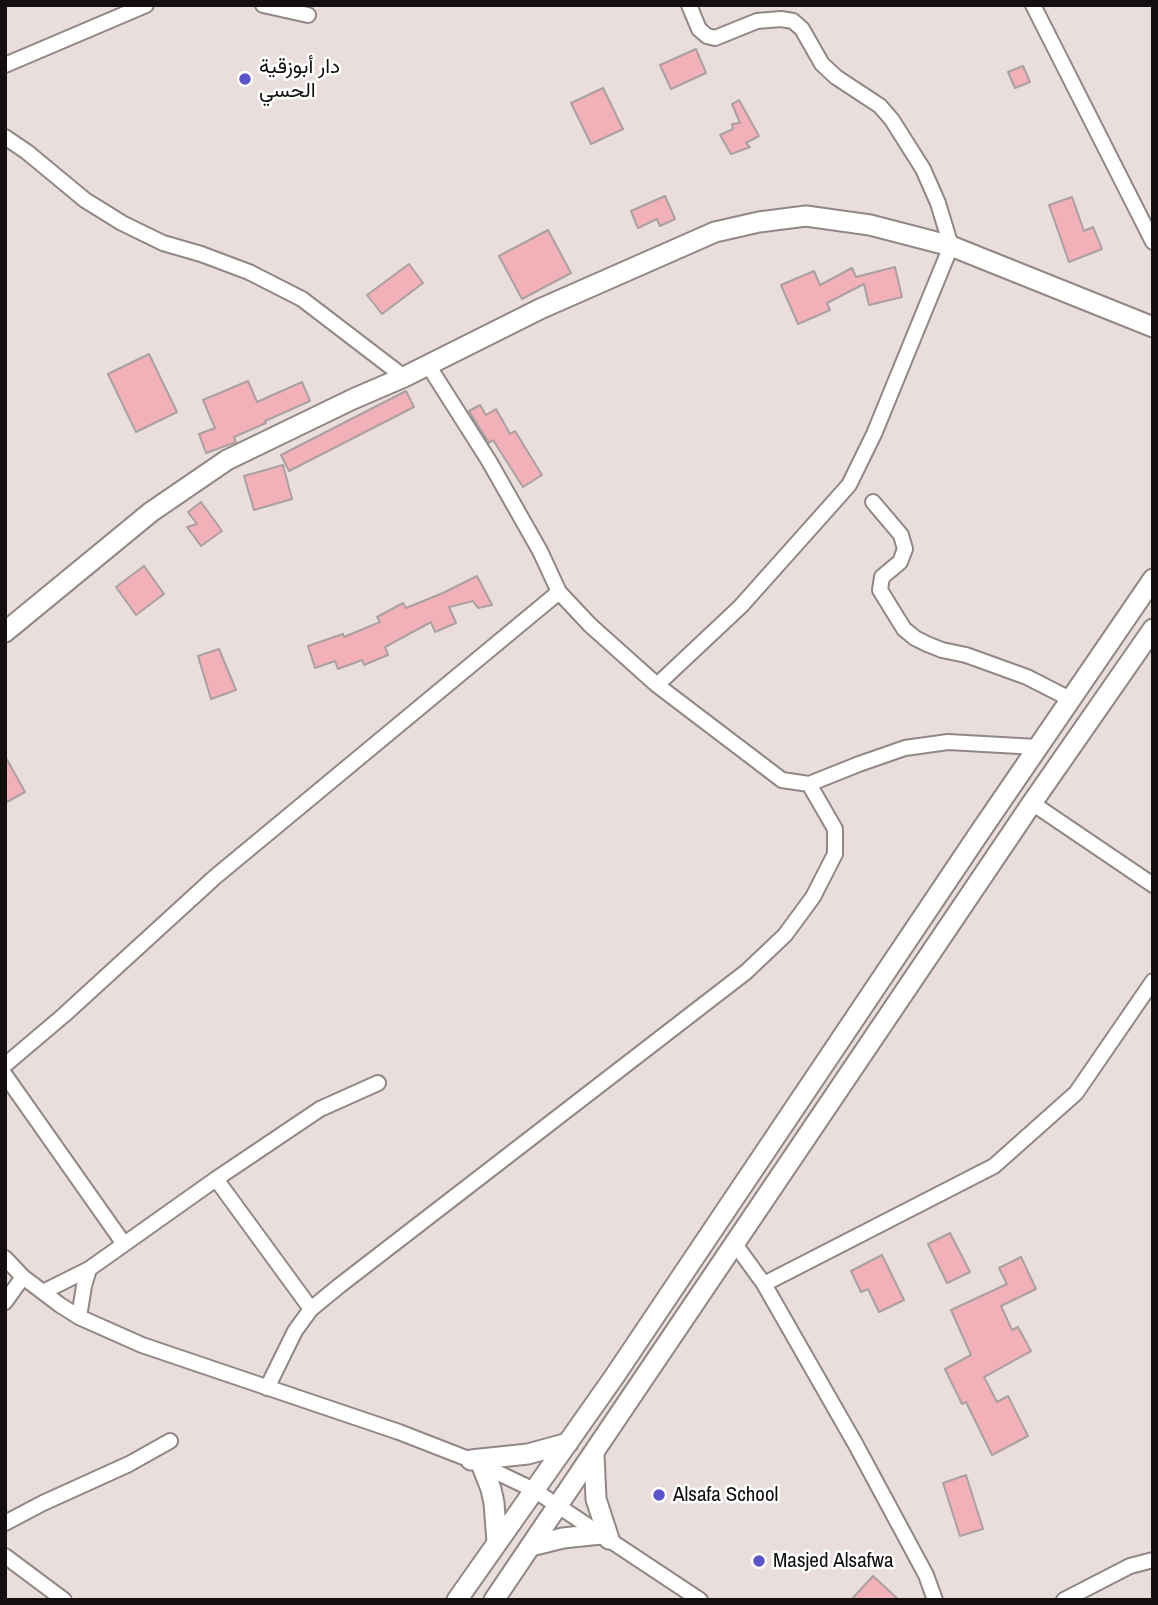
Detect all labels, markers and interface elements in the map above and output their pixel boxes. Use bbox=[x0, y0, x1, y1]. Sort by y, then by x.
place label: دار أبوزقية الحسي bbox=[259, 54, 340, 104]
marker: دار أبوزقية الحسي bbox=[237, 71, 253, 87]
place label: Alsafa School bbox=[673, 1482, 778, 1508]
marker: Alsafa School bbox=[651, 1487, 667, 1503]
place label: Masjed Alsafwa bbox=[773, 1548, 894, 1574]
marker: Masjed Alsafwa bbox=[751, 1553, 767, 1569]

